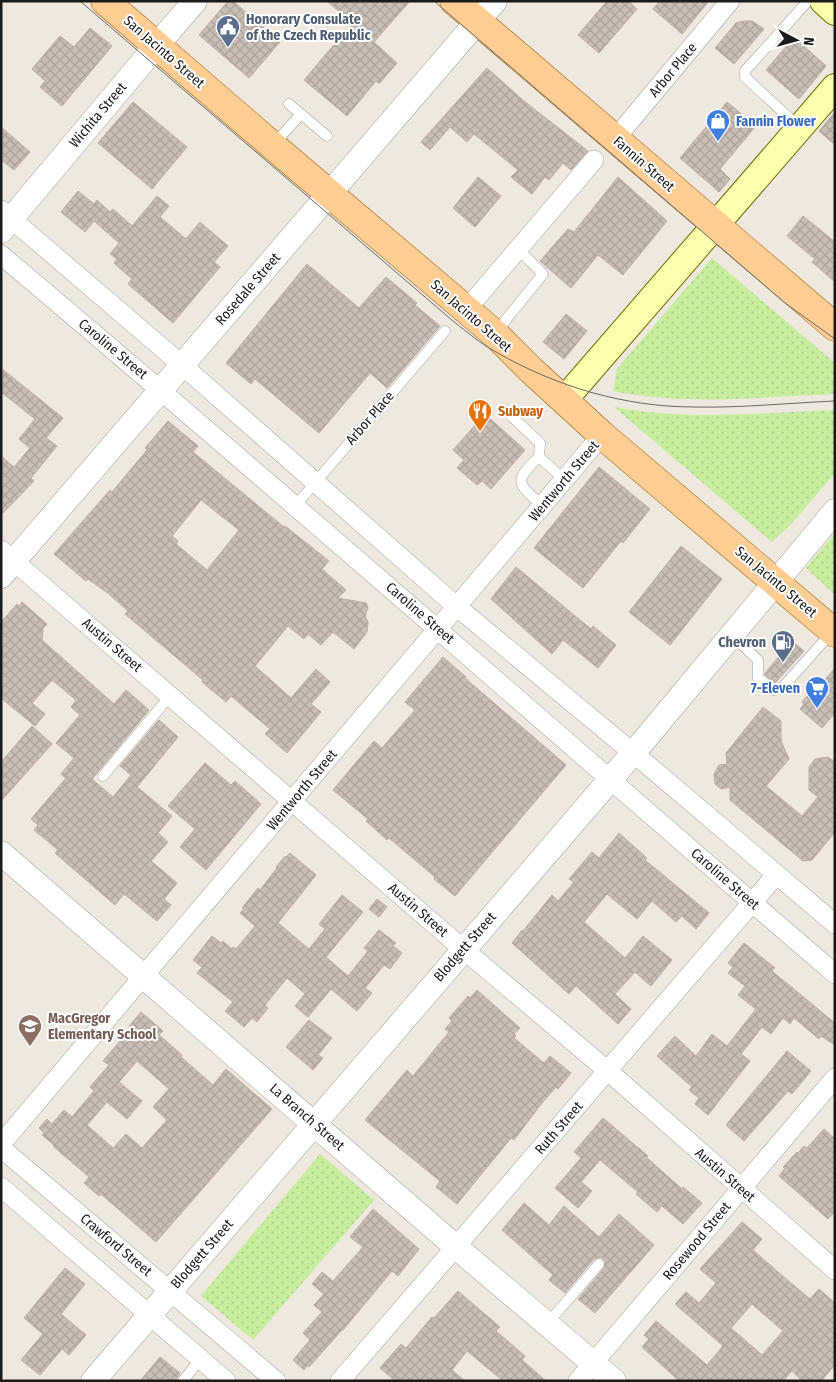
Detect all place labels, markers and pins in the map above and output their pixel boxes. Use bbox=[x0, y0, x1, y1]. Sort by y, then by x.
place label: Honorary Consulate of the Czech Republic bbox=[246, 11, 371, 44]
public building icon: Honorary Consulate of the Czech Republic bbox=[215, 14, 241, 48]
shop icon: Fannin Flower bbox=[705, 108, 731, 142]
place label: Fannin Flower bbox=[736, 113, 817, 130]
restaurant icon: Subway bbox=[467, 398, 493, 432]
place label: Subway bbox=[498, 403, 543, 420]
fuel station icon: Chevron bbox=[770, 629, 796, 663]
place label: Chevron bbox=[718, 634, 766, 651]
supermarket icon: 7-Eleven bbox=[804, 675, 830, 709]
place label: 7-Eleven bbox=[751, 680, 800, 697]
place label: MacGregor Elementary School bbox=[48, 1010, 157, 1043]
school or university icon: MacGregor Elementary School bbox=[17, 1013, 43, 1047]

